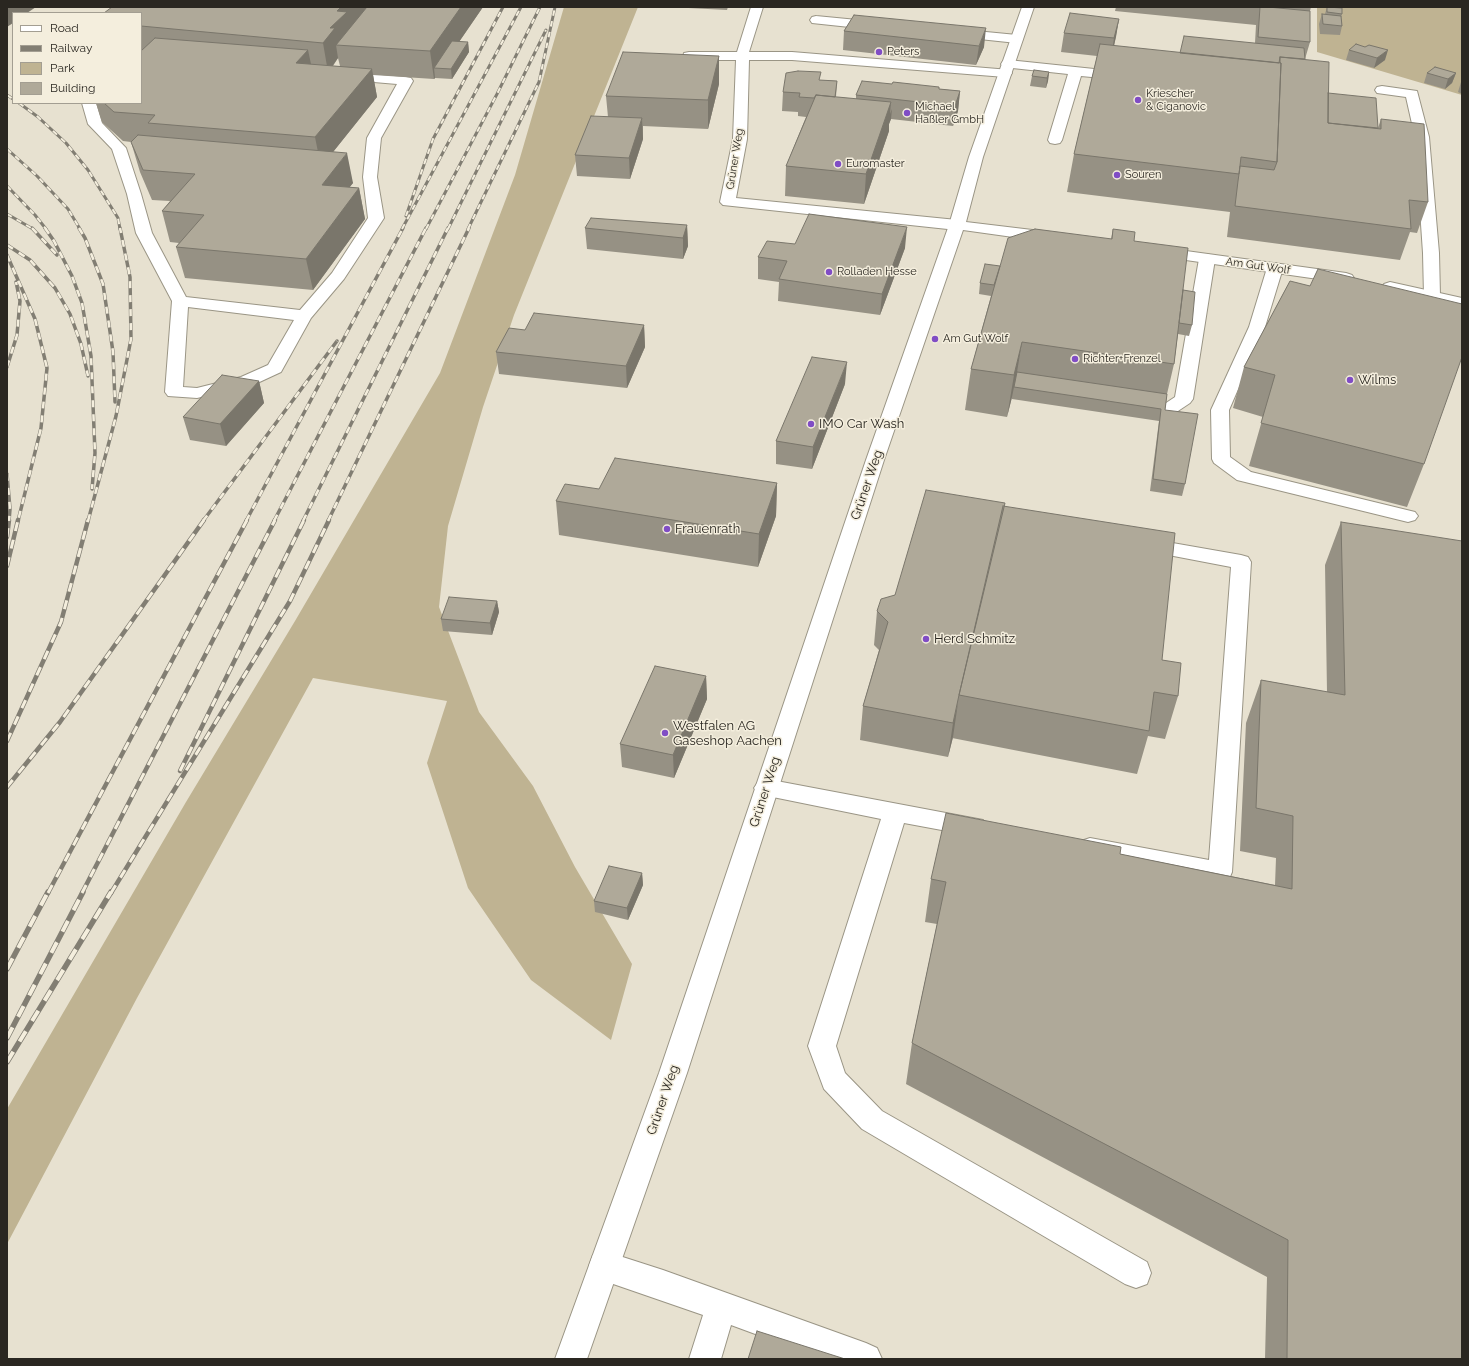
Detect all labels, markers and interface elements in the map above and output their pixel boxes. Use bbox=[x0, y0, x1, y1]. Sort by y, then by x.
legend bbox=[12, 12, 142, 104]
text: Road bbox=[50, 21, 79, 35]
text: Railway bbox=[50, 41, 92, 55]
place label: Peters bbox=[887, 45, 919, 59]
marker: Peters bbox=[874, 47, 884, 57]
text: Park bbox=[50, 61, 75, 75]
text: Building bbox=[50, 81, 96, 95]
place label: Kriescher & Ciganovic bbox=[1146, 87, 1206, 113]
marker: Kriescher & Ciganovic bbox=[1133, 95, 1143, 105]
place label: Michael Haßler GmbH bbox=[915, 100, 984, 126]
marker: Michael Haßler GmbH bbox=[902, 108, 912, 118]
street label: Grüner Weg bbox=[724, 127, 746, 191]
place label: Euromaster bbox=[846, 157, 905, 171]
marker: Euromaster bbox=[833, 159, 843, 169]
place label: Souren bbox=[1125, 168, 1161, 182]
marker: Souren bbox=[1112, 170, 1122, 180]
street label: Am Gut Wolf bbox=[1225, 255, 1291, 277]
place label: Rolladen Hesse bbox=[837, 265, 917, 279]
marker: Rolladen Hesse bbox=[824, 267, 834, 277]
place label: Am Gut Wolf bbox=[943, 332, 1008, 346]
marker: Am Gut Wolf bbox=[930, 334, 940, 344]
place label: Richter+Frenzel bbox=[1083, 352, 1161, 366]
marker: Richter+Frenzel bbox=[1070, 354, 1080, 364]
place label: Wilms bbox=[1358, 372, 1396, 388]
marker: Wilms bbox=[1345, 375, 1355, 385]
place label: IMO Car Wash bbox=[819, 416, 904, 432]
marker: IMO Car Wash bbox=[806, 419, 816, 429]
street label: Grüner Weg bbox=[848, 448, 886, 522]
place label: Frauenrath bbox=[675, 521, 740, 537]
marker: Frauenrath bbox=[662, 524, 672, 534]
place label: Herd Schmitz bbox=[934, 631, 1015, 647]
marker: Herd Schmitz bbox=[921, 634, 931, 644]
place label: Westfalen AG Gaseshop Aachen bbox=[673, 718, 782, 749]
marker: Westfalen AG Gaseshop Aachen bbox=[660, 728, 670, 738]
street label: Grüner Weg bbox=[746, 755, 784, 829]
street label: Grüner Weg bbox=[644, 1063, 682, 1137]

